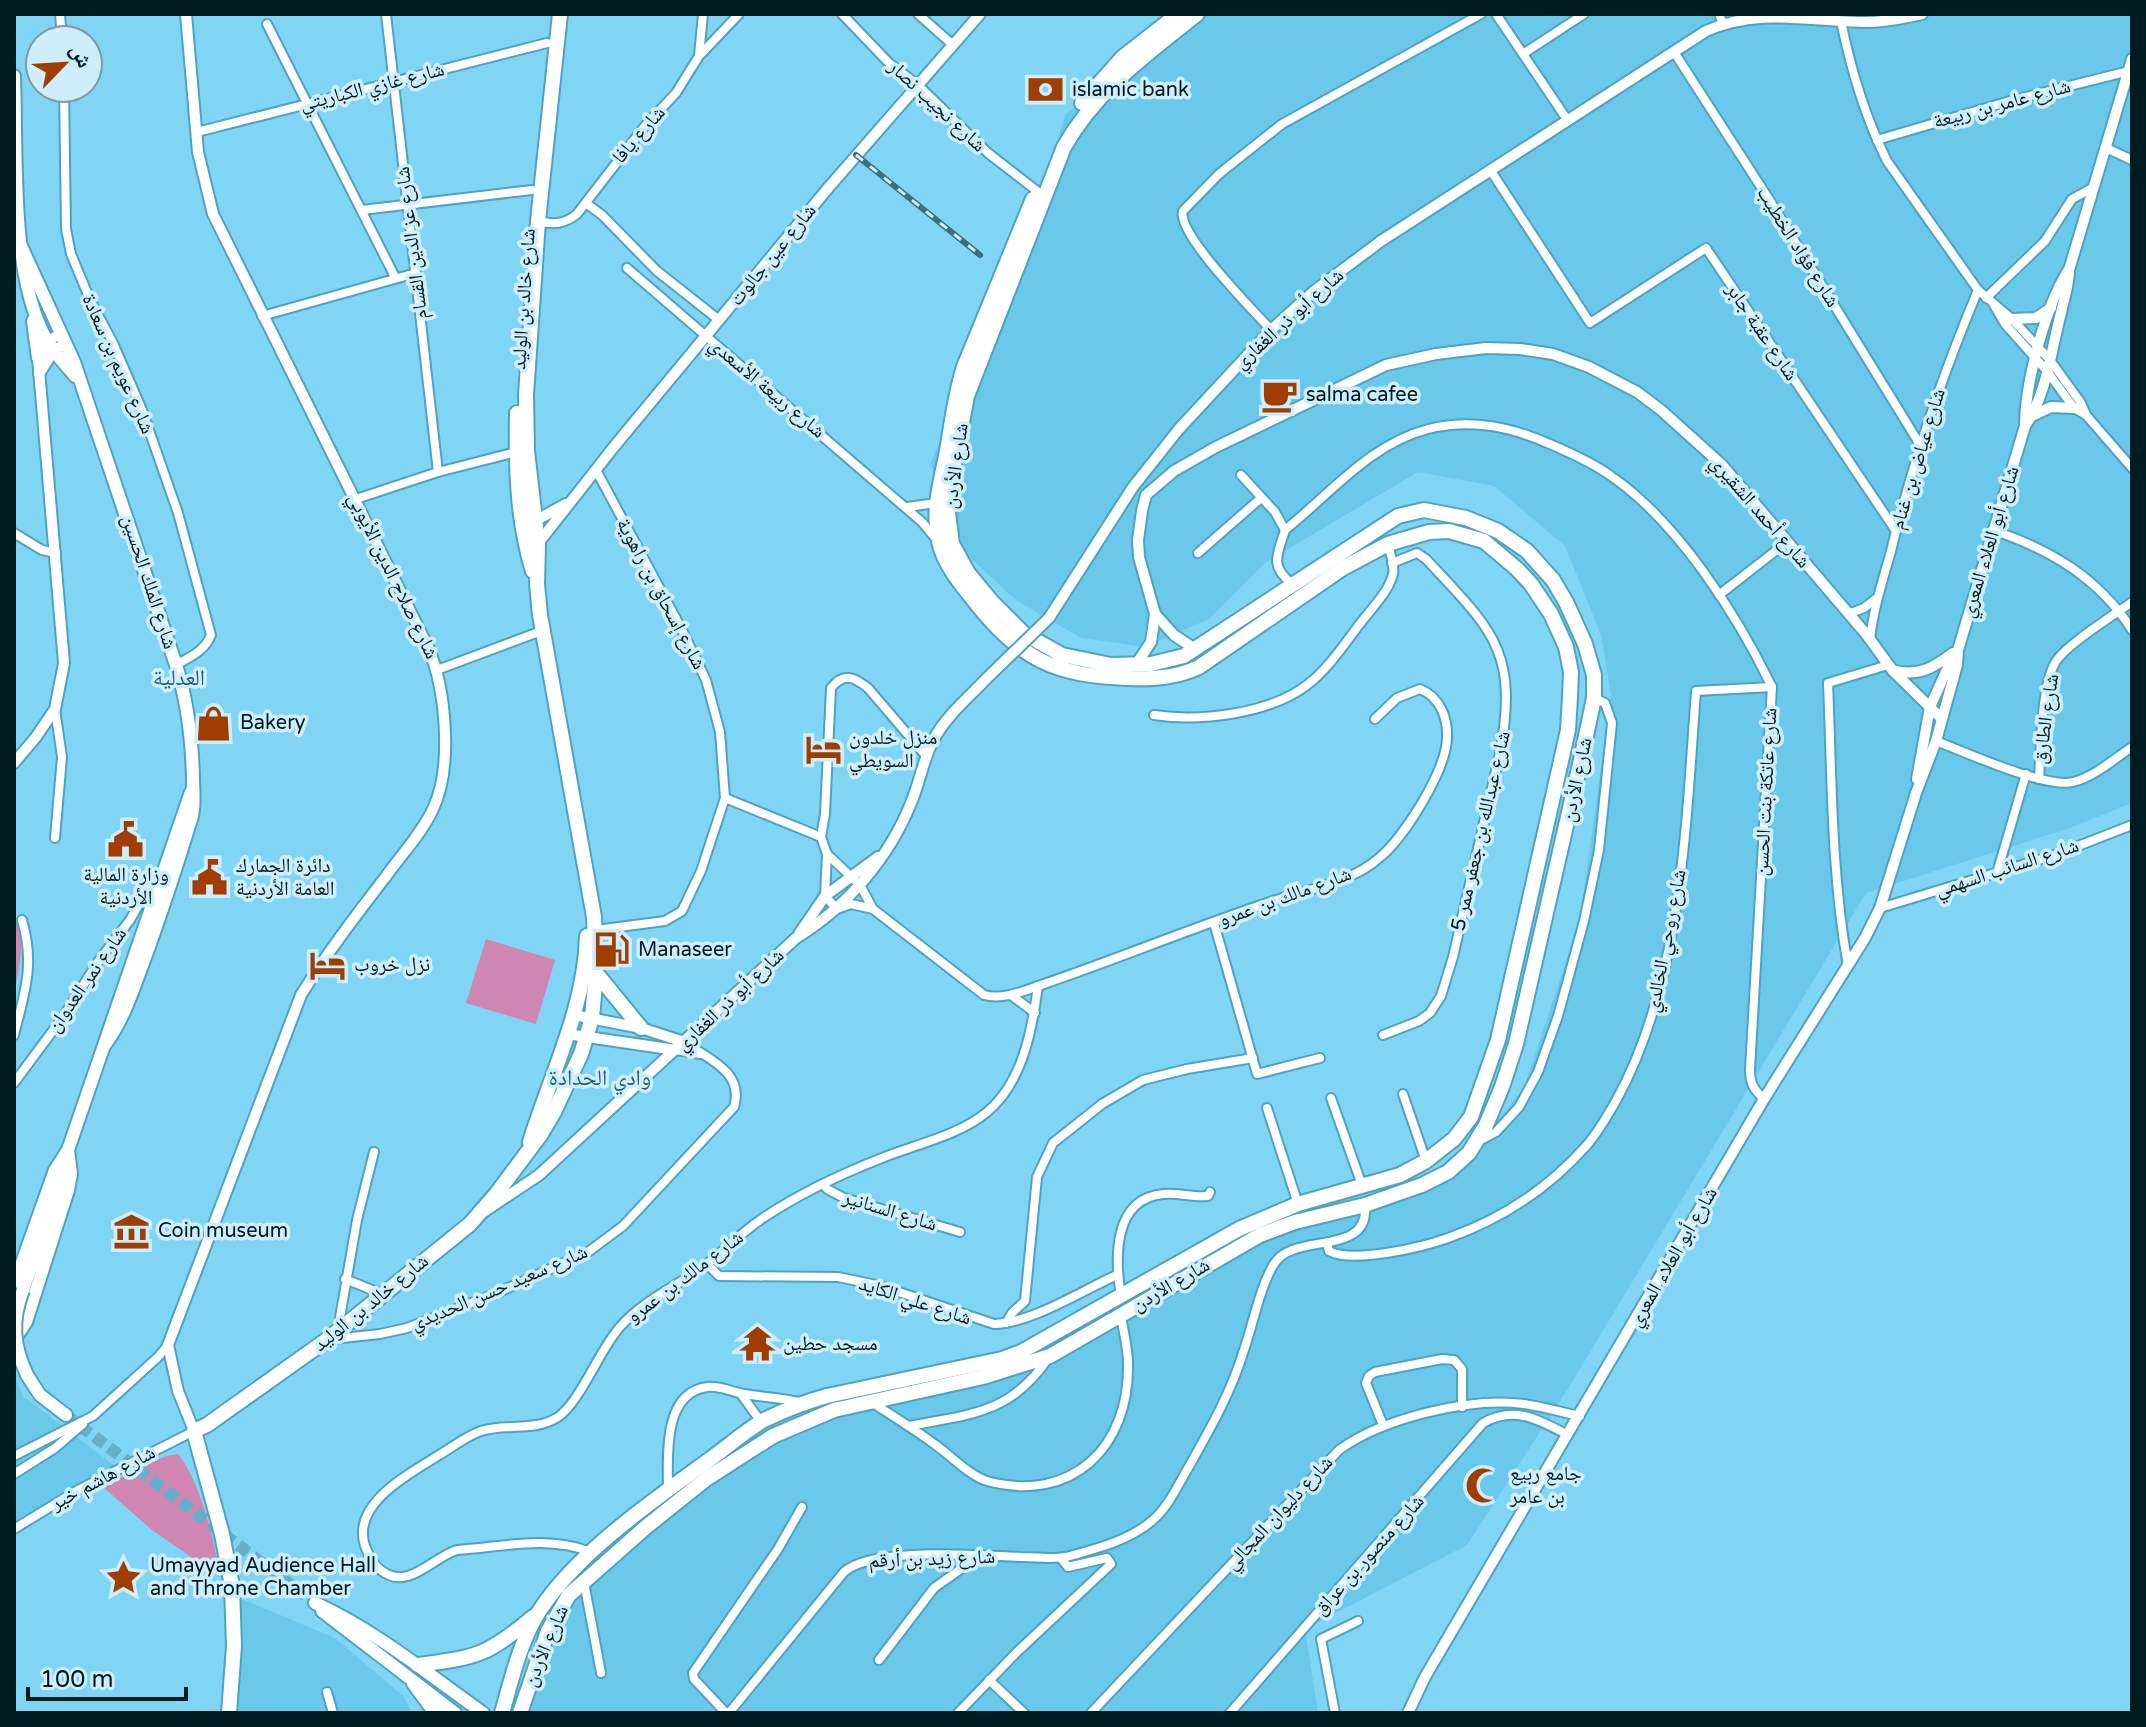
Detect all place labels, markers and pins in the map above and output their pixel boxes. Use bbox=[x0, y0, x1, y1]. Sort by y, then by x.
bank icon: islamic bank bbox=[1027, 71, 1065, 109]
place label: islamic bank bbox=[1072, 78, 1189, 102]
cafe icon: salma cafee bbox=[1261, 376, 1299, 414]
place label: salma cafee bbox=[1306, 383, 1418, 407]
shop icon: Bakery bbox=[195, 704, 233, 742]
place label: Bakery bbox=[240, 711, 306, 735]
place label: منزل خلدون السويطي bbox=[849, 726, 937, 776]
hotel icon: منزل خلدون السويطي bbox=[804, 730, 842, 768]
public building icon: وزارة المالية الأردنية bbox=[107, 821, 145, 859]
place label: دائرة الجمارك العامة الأردنية bbox=[236, 854, 335, 901]
public building icon: دائرة الجمارك العامة الأردنية bbox=[191, 858, 229, 896]
place label: وزارة المالية الأردنية bbox=[83, 863, 169, 910]
fuel station icon: Manaseer bbox=[593, 931, 631, 969]
place label: Manaseer bbox=[638, 938, 732, 962]
hotel icon: نزل خروب bbox=[309, 946, 347, 984]
place label: نزل خروب bbox=[354, 953, 430, 977]
museum icon: Coin museum bbox=[113, 1212, 151, 1250]
place label: Coin museum bbox=[158, 1219, 288, 1243]
temple icon: مسجد حطين bbox=[738, 1325, 776, 1363]
place label: مسجد حطين bbox=[783, 1332, 878, 1356]
place label: جامع ربيع بن عامر bbox=[1509, 1462, 1582, 1509]
mosque icon: جامع ربيع بن عامر bbox=[1465, 1466, 1503, 1504]
place label: Umayyad Audience Hall and Throne Chamber bbox=[150, 1554, 376, 1601]
place icon: Umayyad Audience Hall and Throne Chamber bbox=[105, 1559, 143, 1597]

